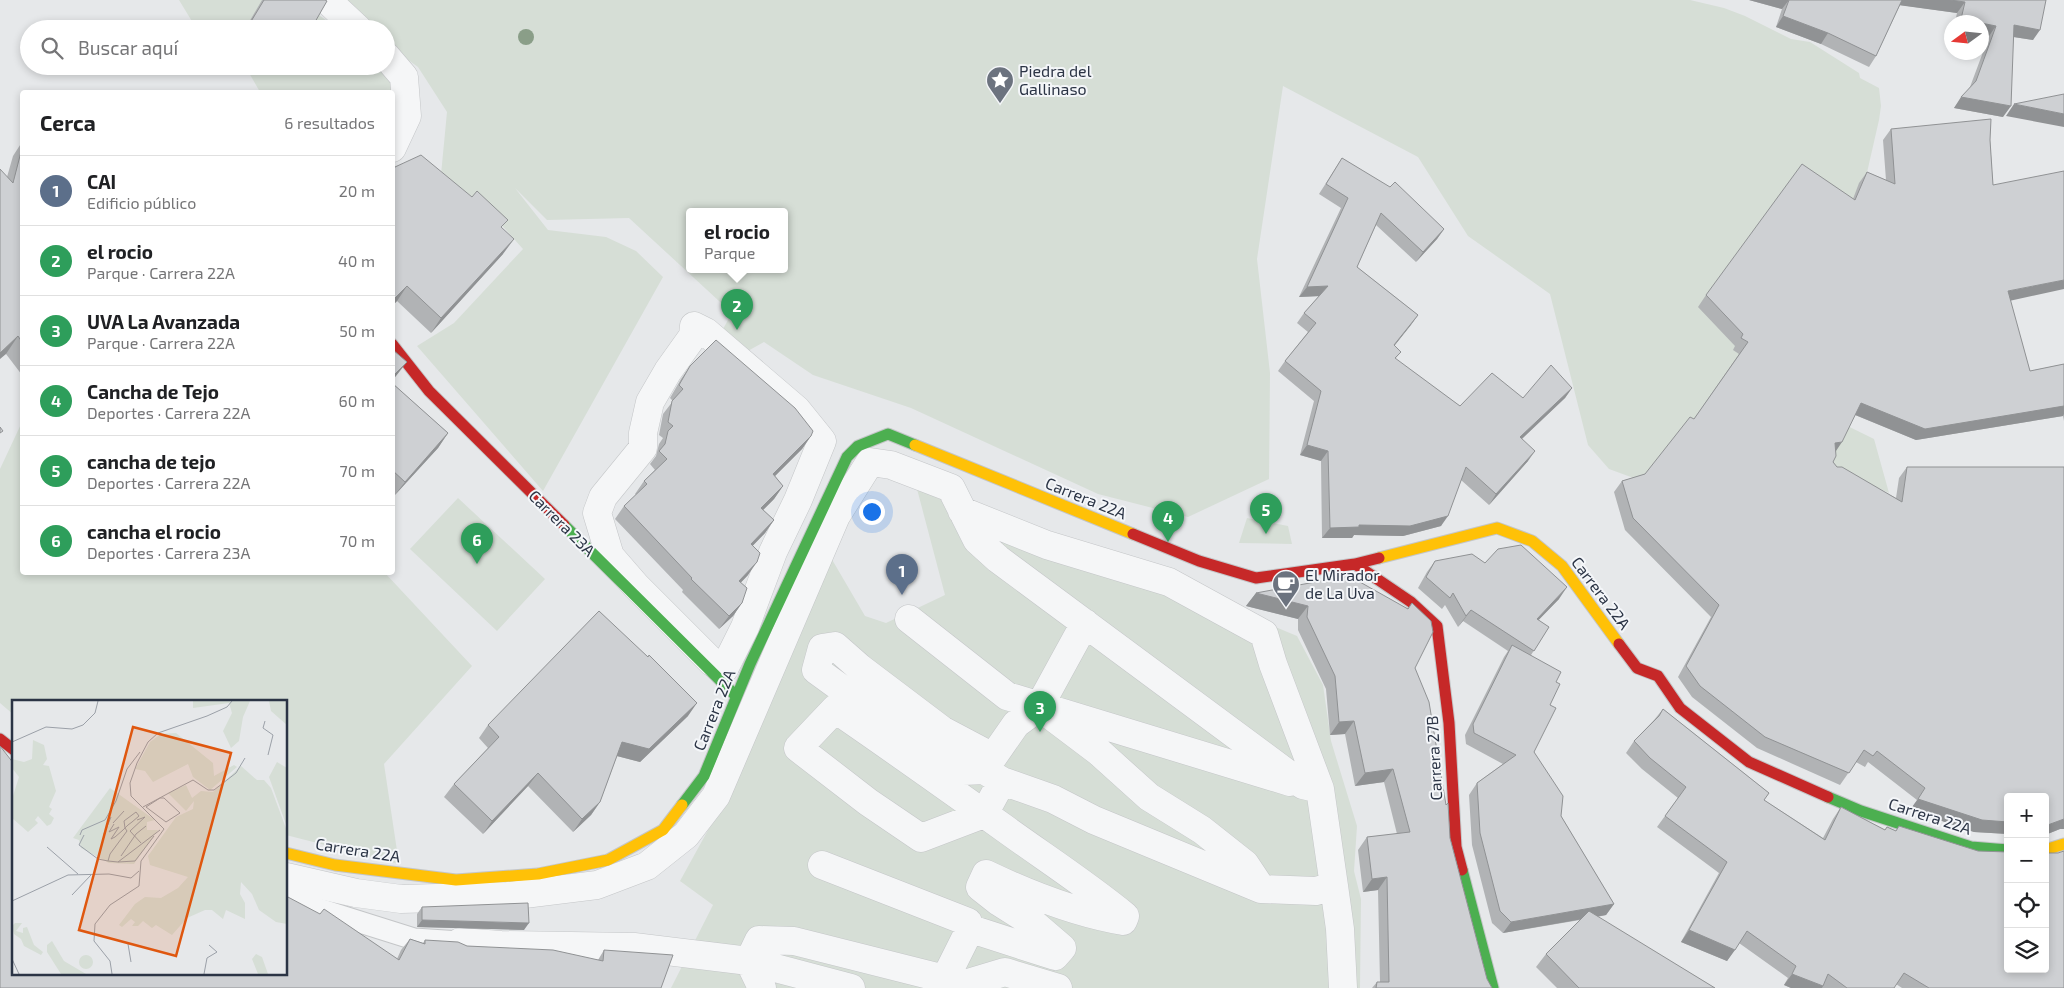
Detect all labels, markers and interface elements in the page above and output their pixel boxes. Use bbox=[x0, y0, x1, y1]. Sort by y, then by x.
north arrow bbox=[1944, 15, 1989, 60]
search box bbox=[20, 20, 395, 75]
icon: search bbox=[38, 34, 66, 62]
text: Buscar aquí bbox=[78, 36, 178, 59]
place label: Piedra del Gallinaso bbox=[1019, 61, 1092, 98]
place icon: Piedra del Gallinaso bbox=[985, 65, 1015, 104]
text: Cerca bbox=[40, 110, 96, 135]
text: 6 resultados bbox=[284, 113, 375, 132]
text: CAI bbox=[87, 170, 116, 193]
text: 1 bbox=[53, 181, 59, 200]
text: 20 m bbox=[339, 181, 375, 200]
text: Edificio público bbox=[87, 193, 196, 212]
popup bbox=[686, 208, 788, 273]
text: el rocio bbox=[704, 220, 770, 243]
text: el rocio bbox=[87, 240, 153, 263]
text: Parque bbox=[704, 243, 755, 262]
text: 2 bbox=[51, 251, 61, 270]
text: 40 m bbox=[338, 251, 375, 270]
text: Parque · Carrera 22A bbox=[87, 263, 235, 282]
pin: 2 bbox=[721, 289, 753, 330]
text: UVA La Avanzada bbox=[87, 310, 240, 333]
text: 3 bbox=[51, 321, 61, 340]
text: 50 m bbox=[339, 321, 375, 340]
text: Parque · Carrera 22A bbox=[87, 333, 235, 352]
text: Cancha de Tejo bbox=[87, 380, 219, 403]
text: 4 bbox=[51, 391, 61, 410]
text: 60 m bbox=[339, 391, 375, 410]
text: Deportes · Carrera 22A bbox=[87, 403, 251, 422]
text: cancha de tejo bbox=[87, 450, 216, 473]
text: 5 bbox=[52, 461, 60, 480]
text: 70 m bbox=[340, 461, 375, 480]
text: Deportes · Carrera 22A bbox=[87, 473, 251, 492]
street label: Carrera 22A bbox=[1043, 473, 1130, 522]
street label: Carrera 23A bbox=[525, 486, 599, 560]
pin: 5 bbox=[1250, 493, 1282, 534]
your location bbox=[859, 499, 885, 525]
pin: 4 bbox=[1152, 501, 1184, 542]
text: cancha el rocio bbox=[87, 520, 221, 543]
pin: 6 bbox=[461, 523, 493, 564]
text: 6 bbox=[51, 531, 61, 550]
text: 70 m bbox=[340, 531, 375, 550]
text: Deportes · Carrera 23A bbox=[87, 543, 250, 562]
street label: Carrera 22A bbox=[1568, 553, 1635, 633]
pin: 1 bbox=[886, 554, 918, 595]
place label: El Mirador de La Uva bbox=[1305, 565, 1380, 602]
cafe icon: El Mirador de La Uva bbox=[1271, 569, 1301, 608]
street label: Carrera 22A bbox=[689, 666, 738, 753]
pin: 3 bbox=[1024, 691, 1056, 732]
inset map bbox=[12, 700, 288, 976]
street label: Carrera 27B bbox=[1422, 715, 1445, 801]
street label: Carrera 22A bbox=[1886, 793, 1974, 838]
map controls bbox=[2004, 793, 2049, 973]
button: + bbox=[2004, 793, 2049, 838]
street label: Carrera 22A bbox=[314, 833, 402, 866]
button: − bbox=[2004, 838, 2049, 883]
button: locate bbox=[2004, 883, 2049, 928]
button: layers bbox=[2004, 928, 2049, 973]

